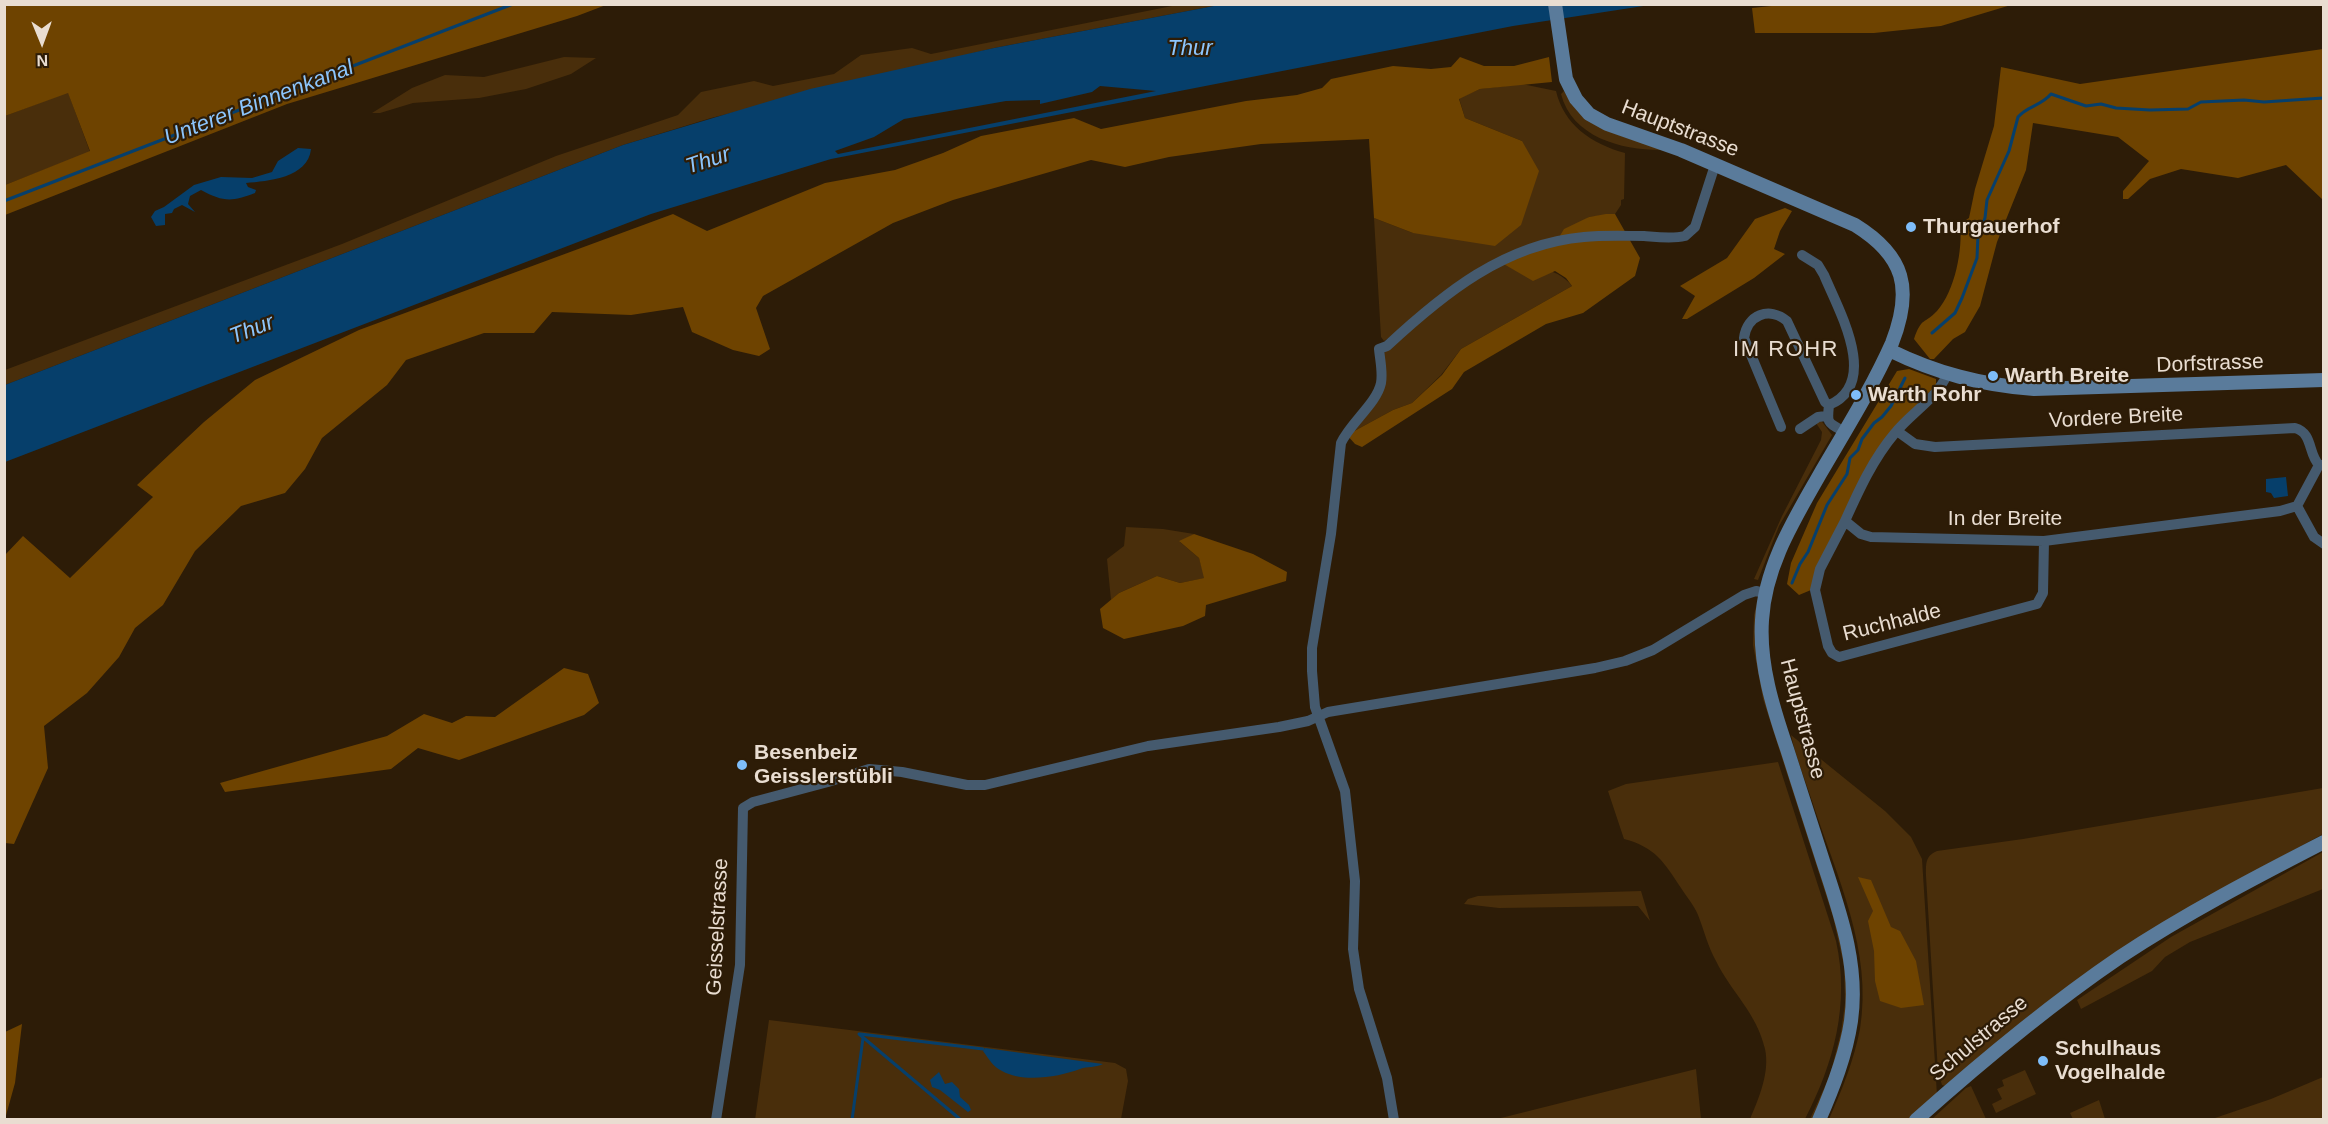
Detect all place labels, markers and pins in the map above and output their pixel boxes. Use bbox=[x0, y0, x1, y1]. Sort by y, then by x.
place label: Thurgauerhof bbox=[1923, 214, 2059, 240]
marker: Thurgauerhof bbox=[1904, 220, 1918, 234]
place label: Warth Breite bbox=[2005, 363, 2129, 389]
marker: Warth Breite bbox=[1986, 369, 2000, 383]
place label: Warth Rohr bbox=[1868, 382, 1982, 408]
marker: Warth Rohr bbox=[1849, 388, 1863, 402]
place label: Besenbeiz Geisslerstübli bbox=[754, 740, 893, 790]
marker: Besenbeiz Geisslerstübli bbox=[735, 758, 749, 772]
place label: Schulhaus Vogelhalde bbox=[2055, 1036, 2165, 1086]
marker: Schulhaus Vogelhalde bbox=[2036, 1054, 2050, 1068]

